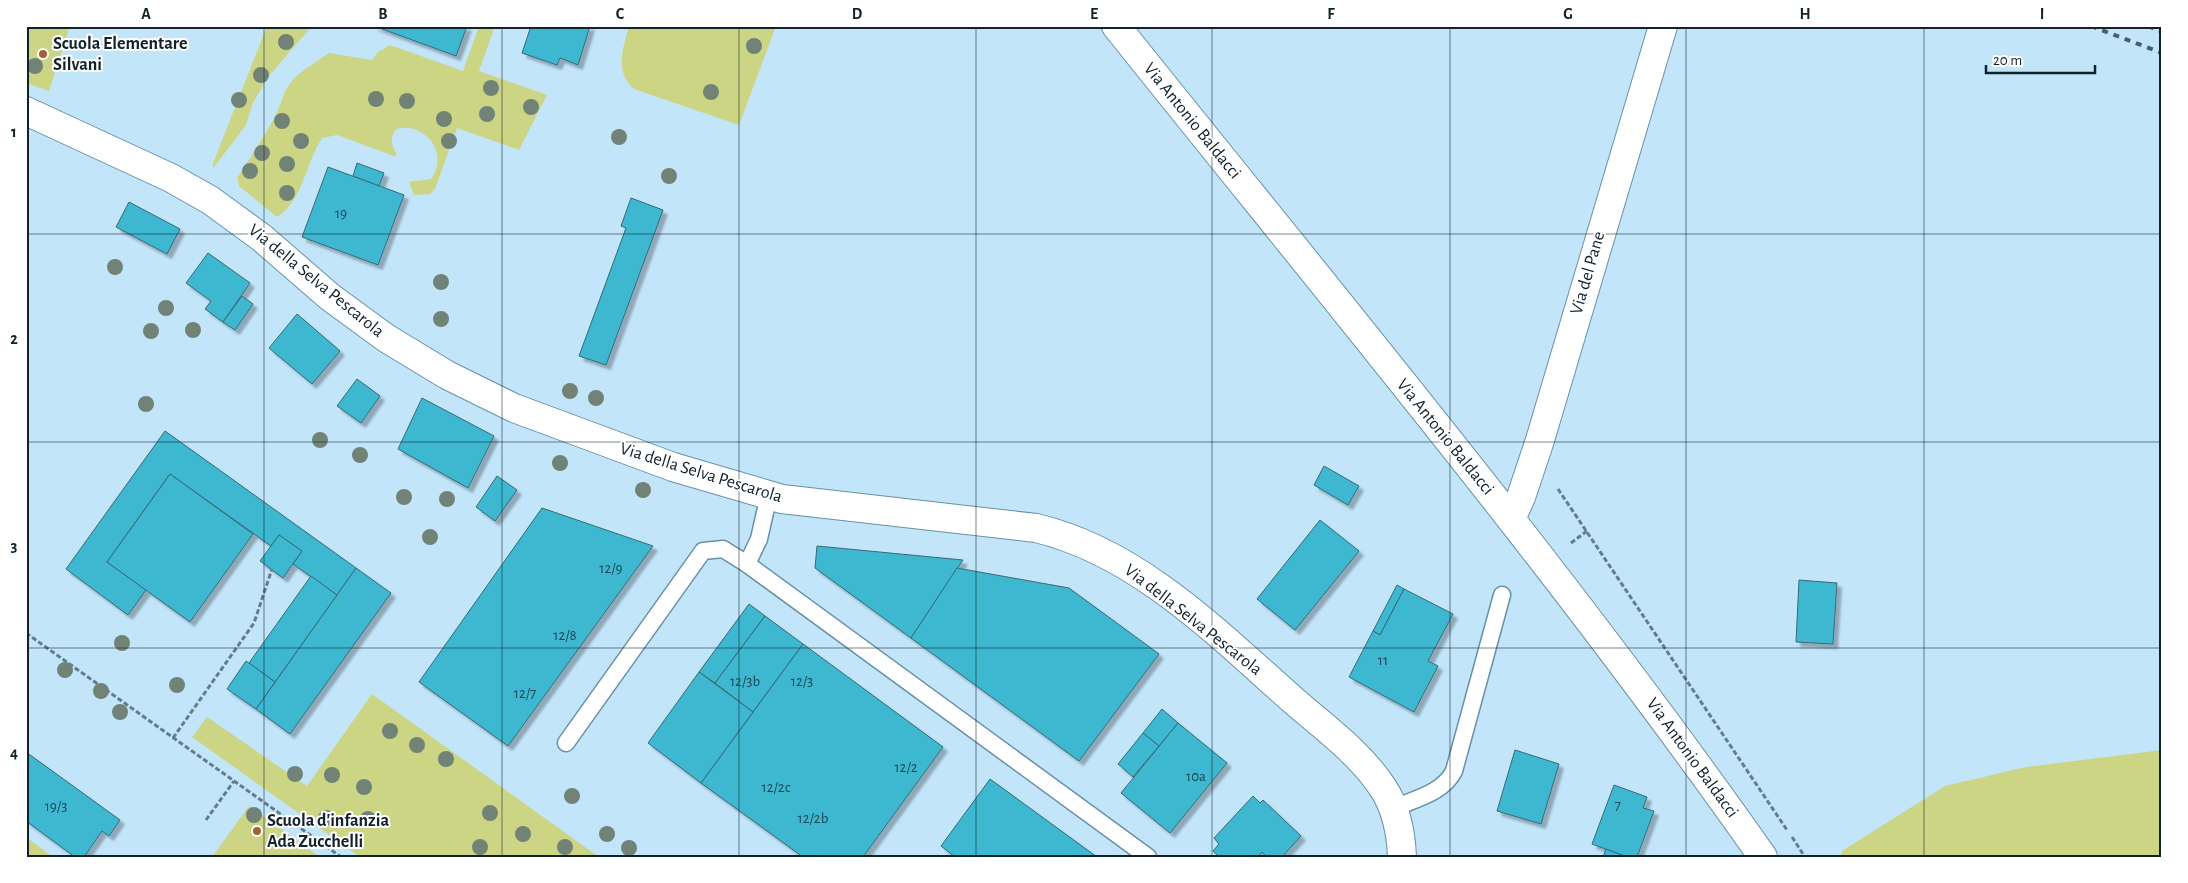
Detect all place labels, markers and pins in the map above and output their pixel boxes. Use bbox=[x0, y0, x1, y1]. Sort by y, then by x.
place label: Scuola Elementare Silvani bbox=[53, 35, 188, 74]
marker: Scuola Elementare Silvani bbox=[37, 48, 49, 60]
place label: Scuola d'infanzia Ada Zucchelli bbox=[267, 812, 389, 851]
marker: Scuola d'infanzia Ada Zucchelli bbox=[251, 825, 263, 837]

